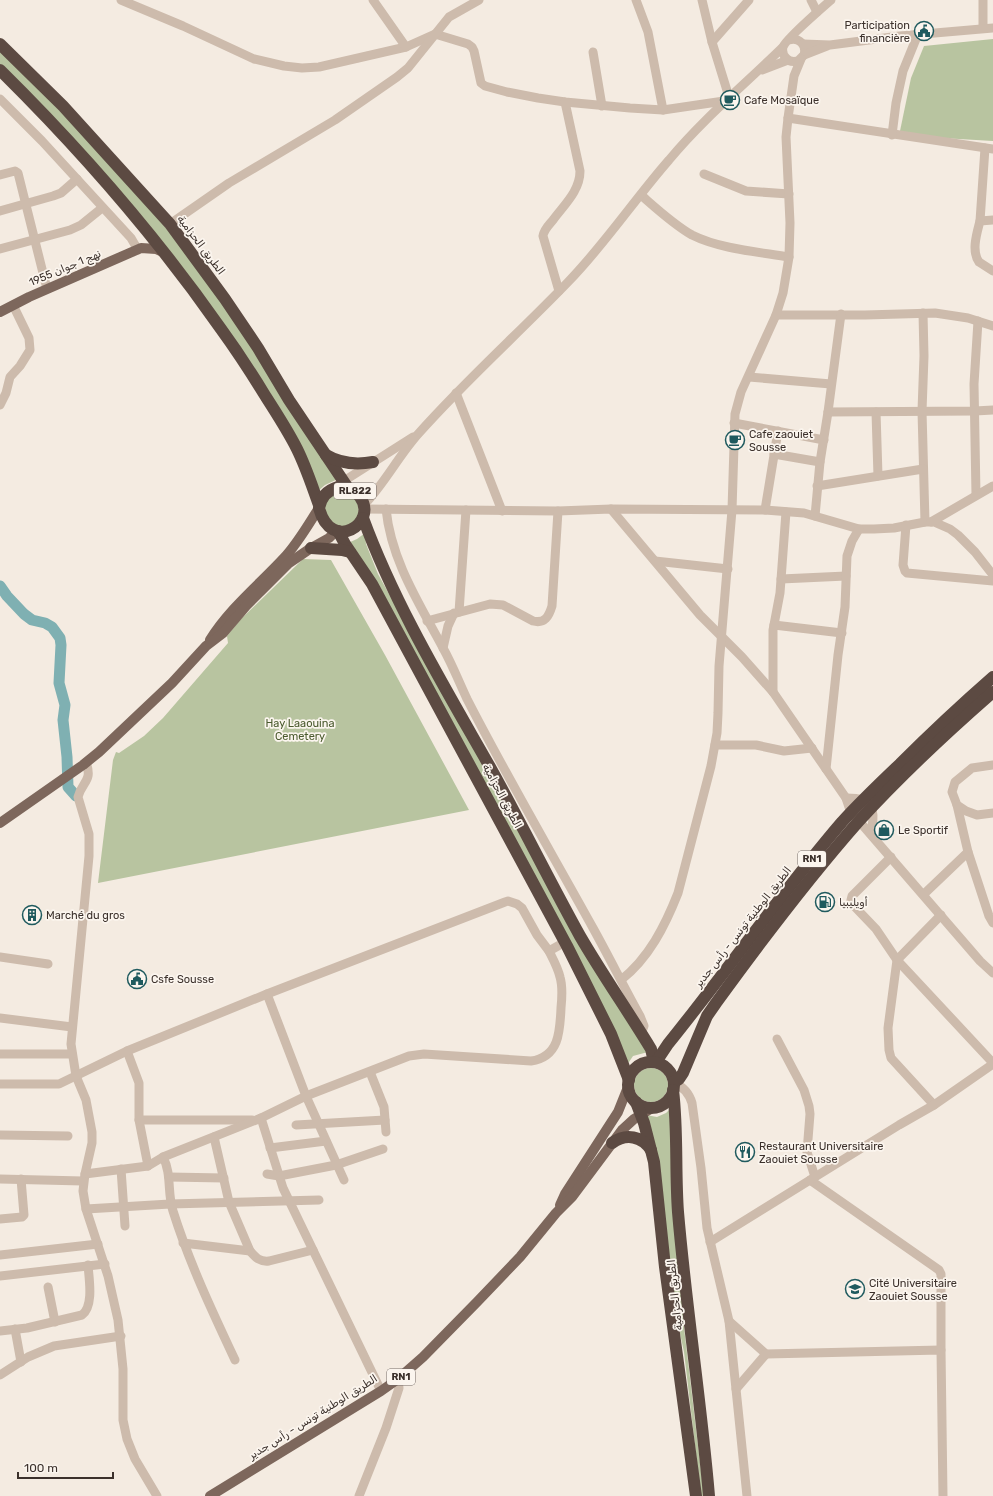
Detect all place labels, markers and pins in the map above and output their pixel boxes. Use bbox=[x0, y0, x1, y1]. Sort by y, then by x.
place label: Participation financière bbox=[845, 19, 910, 45]
public building icon: Participation financière bbox=[913, 20, 935, 42]
cafe icon: Cafe Mosaïque bbox=[719, 89, 741, 111]
place label: Cafe Mosaïque bbox=[744, 94, 819, 107]
place label: Cafe zaouiet Sousse bbox=[749, 428, 814, 454]
cafe icon: Cafe zaouiet Sousse bbox=[724, 429, 746, 451]
shop icon: Le Sportif bbox=[873, 819, 895, 841]
place label: Le Sportif bbox=[898, 824, 949, 837]
fuel station icon: أويليبيا bbox=[814, 891, 836, 913]
place label: أويليبيا bbox=[839, 896, 868, 910]
building icon: Marché du gros bbox=[21, 904, 43, 926]
place label: Marché du gros bbox=[46, 909, 125, 922]
public building icon: Csfe Sousse bbox=[126, 968, 148, 990]
place label: Csfe Sousse bbox=[151, 973, 214, 986]
place label: Restaurant Universitaire Zaouiet Sousse bbox=[759, 1140, 883, 1166]
restaurant icon: Restaurant Universitaire Zaouiet Sousse bbox=[734, 1141, 756, 1163]
place label: Cité Universitaire Zaouiet Sousse bbox=[869, 1277, 957, 1303]
school or university icon: Cité Universitaire Zaouiet Sousse bbox=[844, 1278, 866, 1300]

